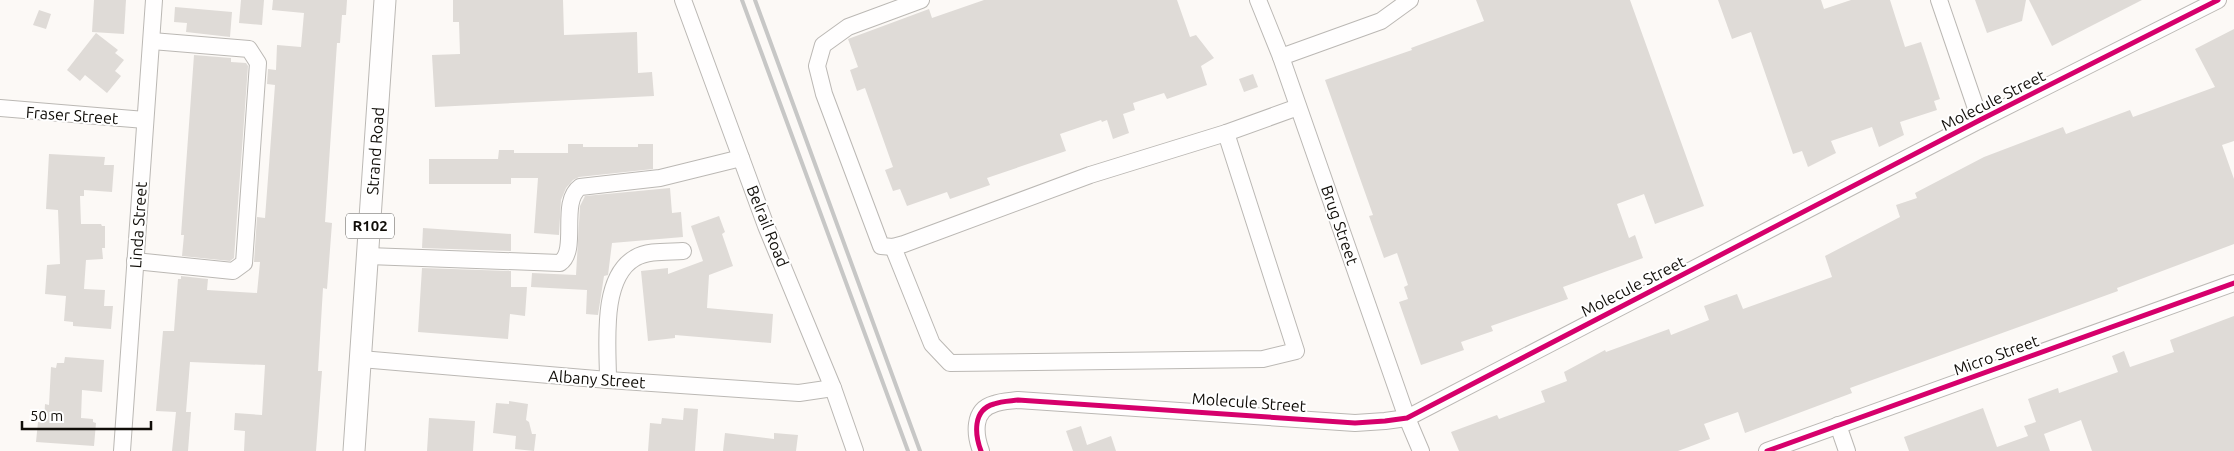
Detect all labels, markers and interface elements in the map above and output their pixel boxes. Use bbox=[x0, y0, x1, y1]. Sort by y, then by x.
street label: Molecule Street bbox=[1938, 66, 2049, 134]
street label: Fraser Street bbox=[25, 103, 120, 127]
street label: Strand Road bbox=[363, 106, 387, 196]
street label: Linda Street bbox=[126, 180, 150, 269]
street label: Belrail Road bbox=[744, 183, 792, 269]
street label: Brug Street bbox=[1318, 183, 1362, 268]
road number: R102 bbox=[346, 214, 394, 238]
street label: Molecule Street bbox=[1578, 252, 1689, 320]
street label: Micro Street bbox=[1951, 331, 2042, 379]
street label: Albany Street bbox=[548, 367, 647, 391]
street label: Molecule Street bbox=[1191, 389, 1307, 415]
scale bar bbox=[22, 398, 151, 430]
text: 50 m bbox=[30, 407, 63, 424]

